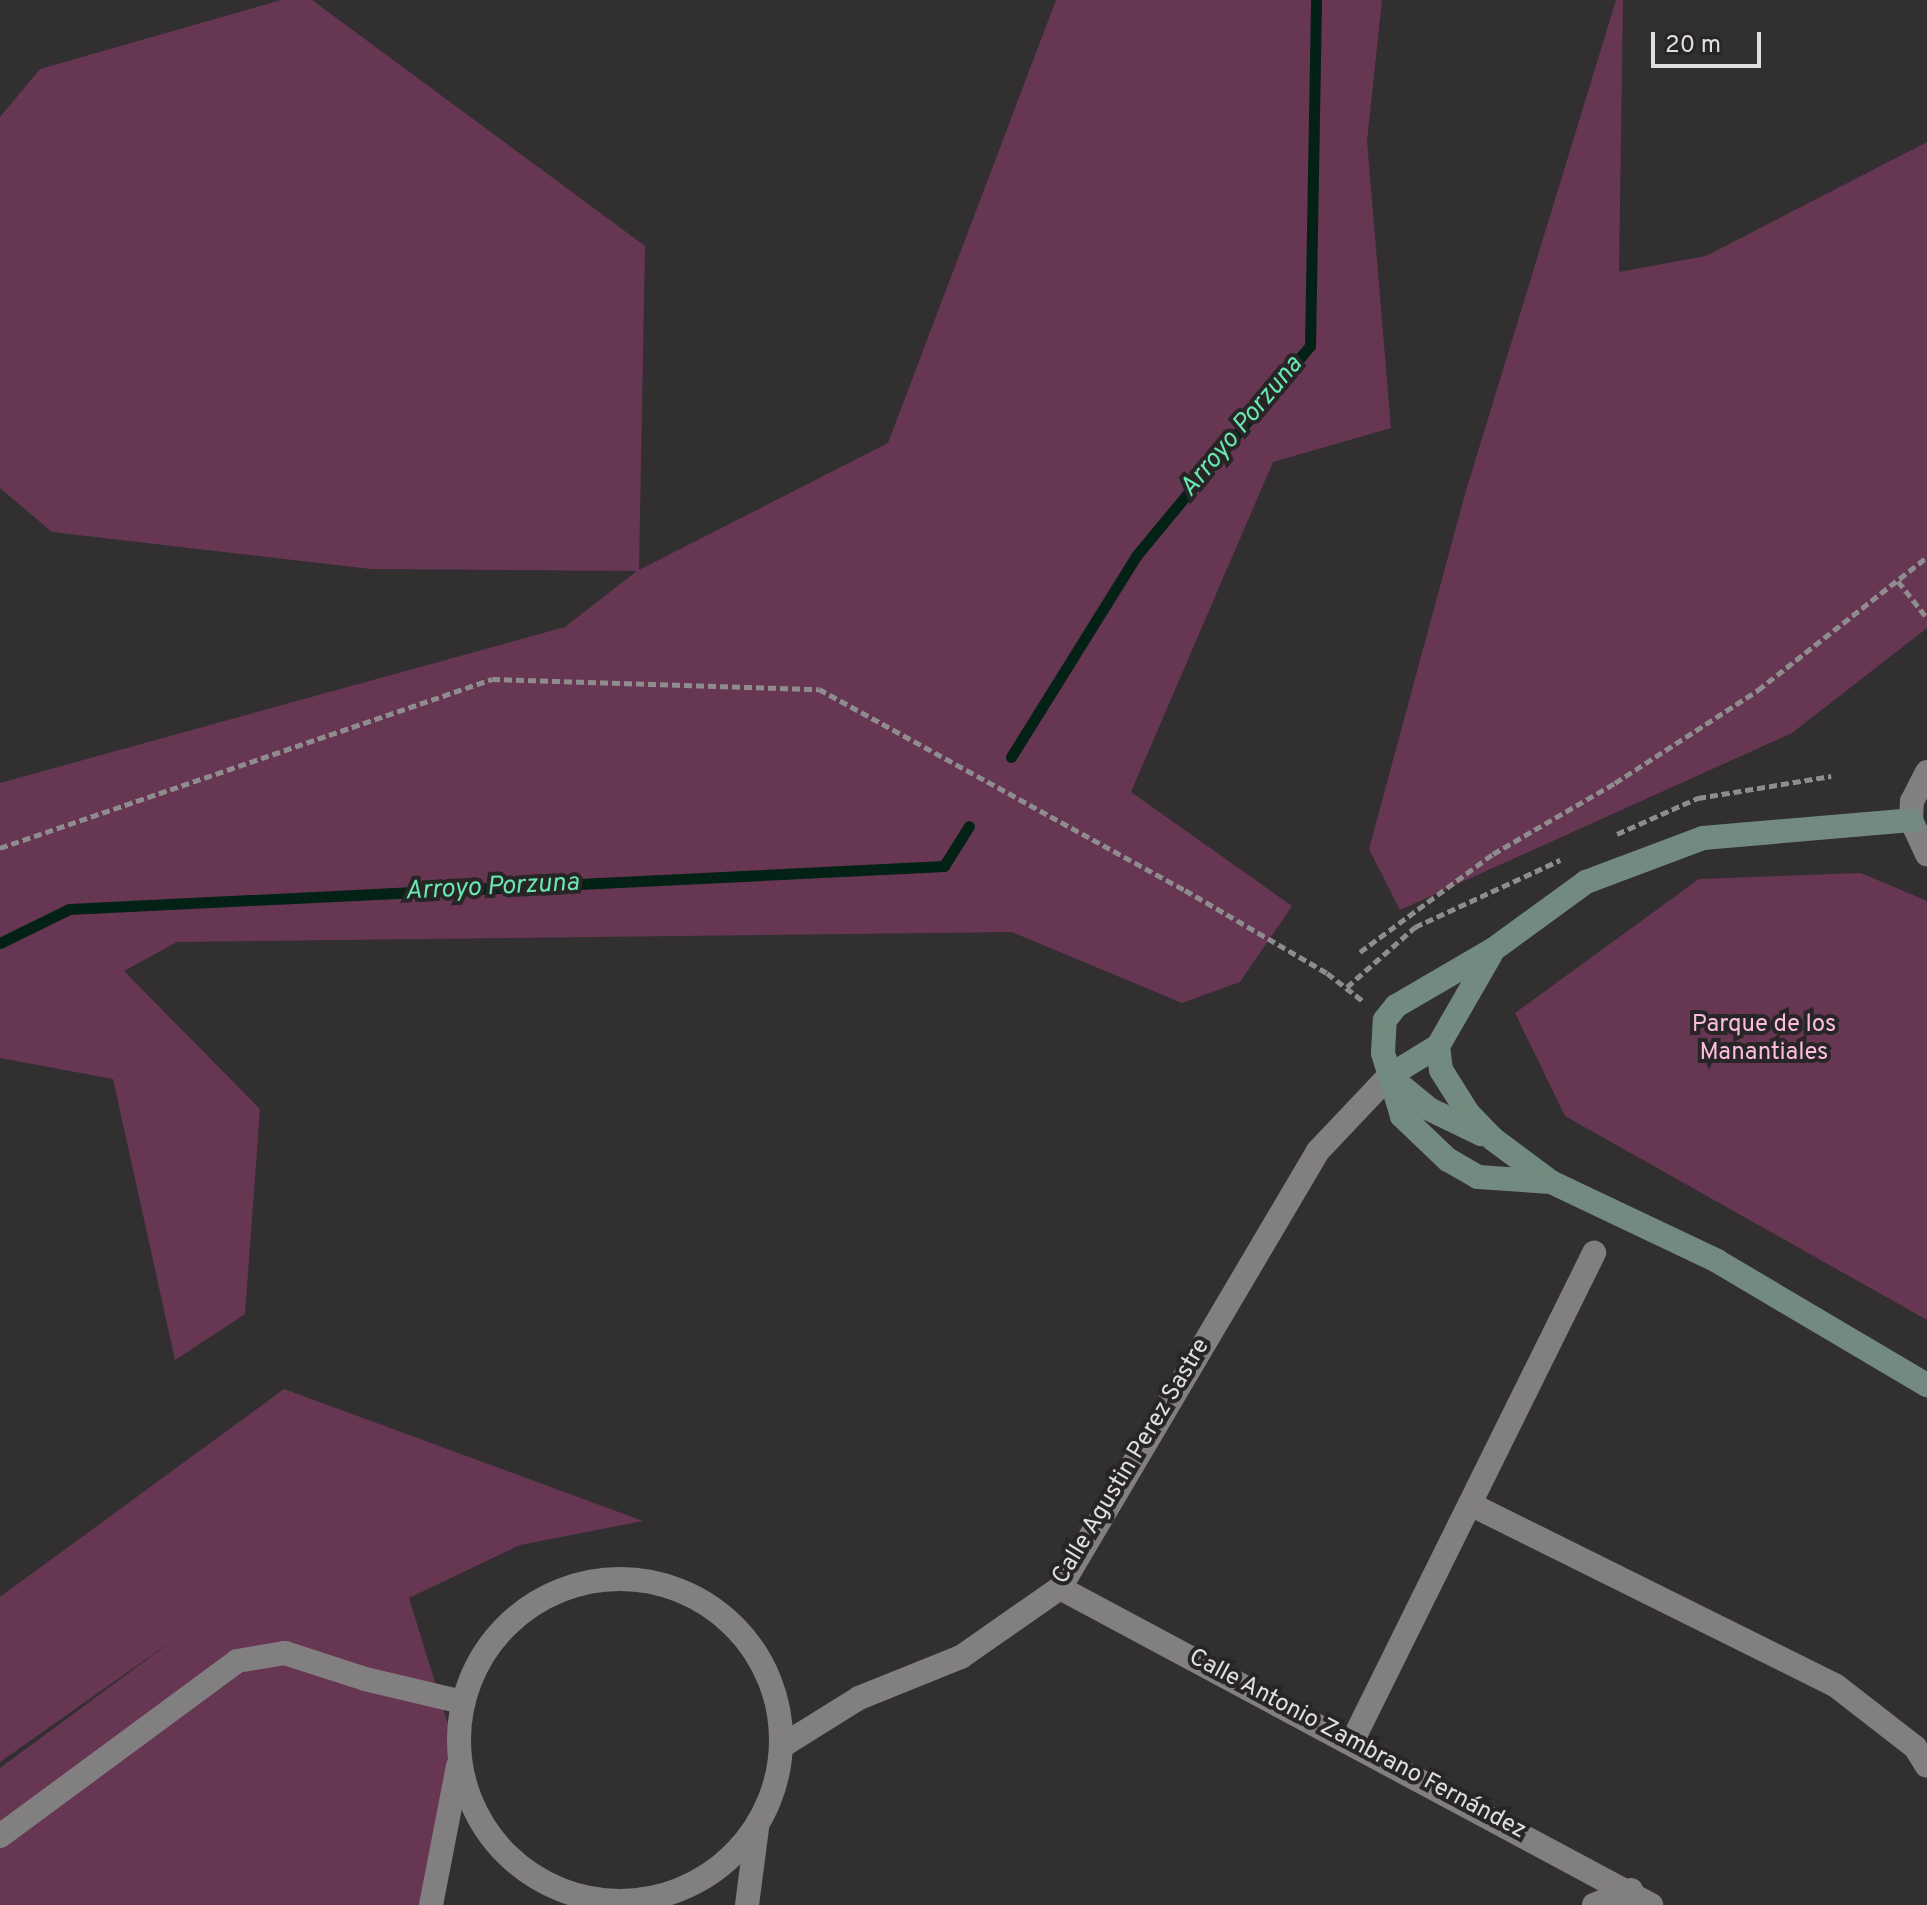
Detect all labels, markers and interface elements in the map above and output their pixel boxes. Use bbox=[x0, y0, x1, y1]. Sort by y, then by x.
scale bar bbox=[1655, 16, 1765, 66]
text: 20 m bbox=[1665, 31, 1721, 61]
water label: Arroyo Porzuna bbox=[1174, 350, 1310, 504]
water label: Arroyo Porzuna bbox=[404, 868, 580, 908]
park label: Parque de los Manantiales bbox=[1692, 1012, 1836, 1068]
street label: Calle Agustin Perez Sastre bbox=[1047, 1334, 1217, 1590]
street label: Calle Antonio Zambrano Fernández bbox=[1183, 1643, 1531, 1847]

